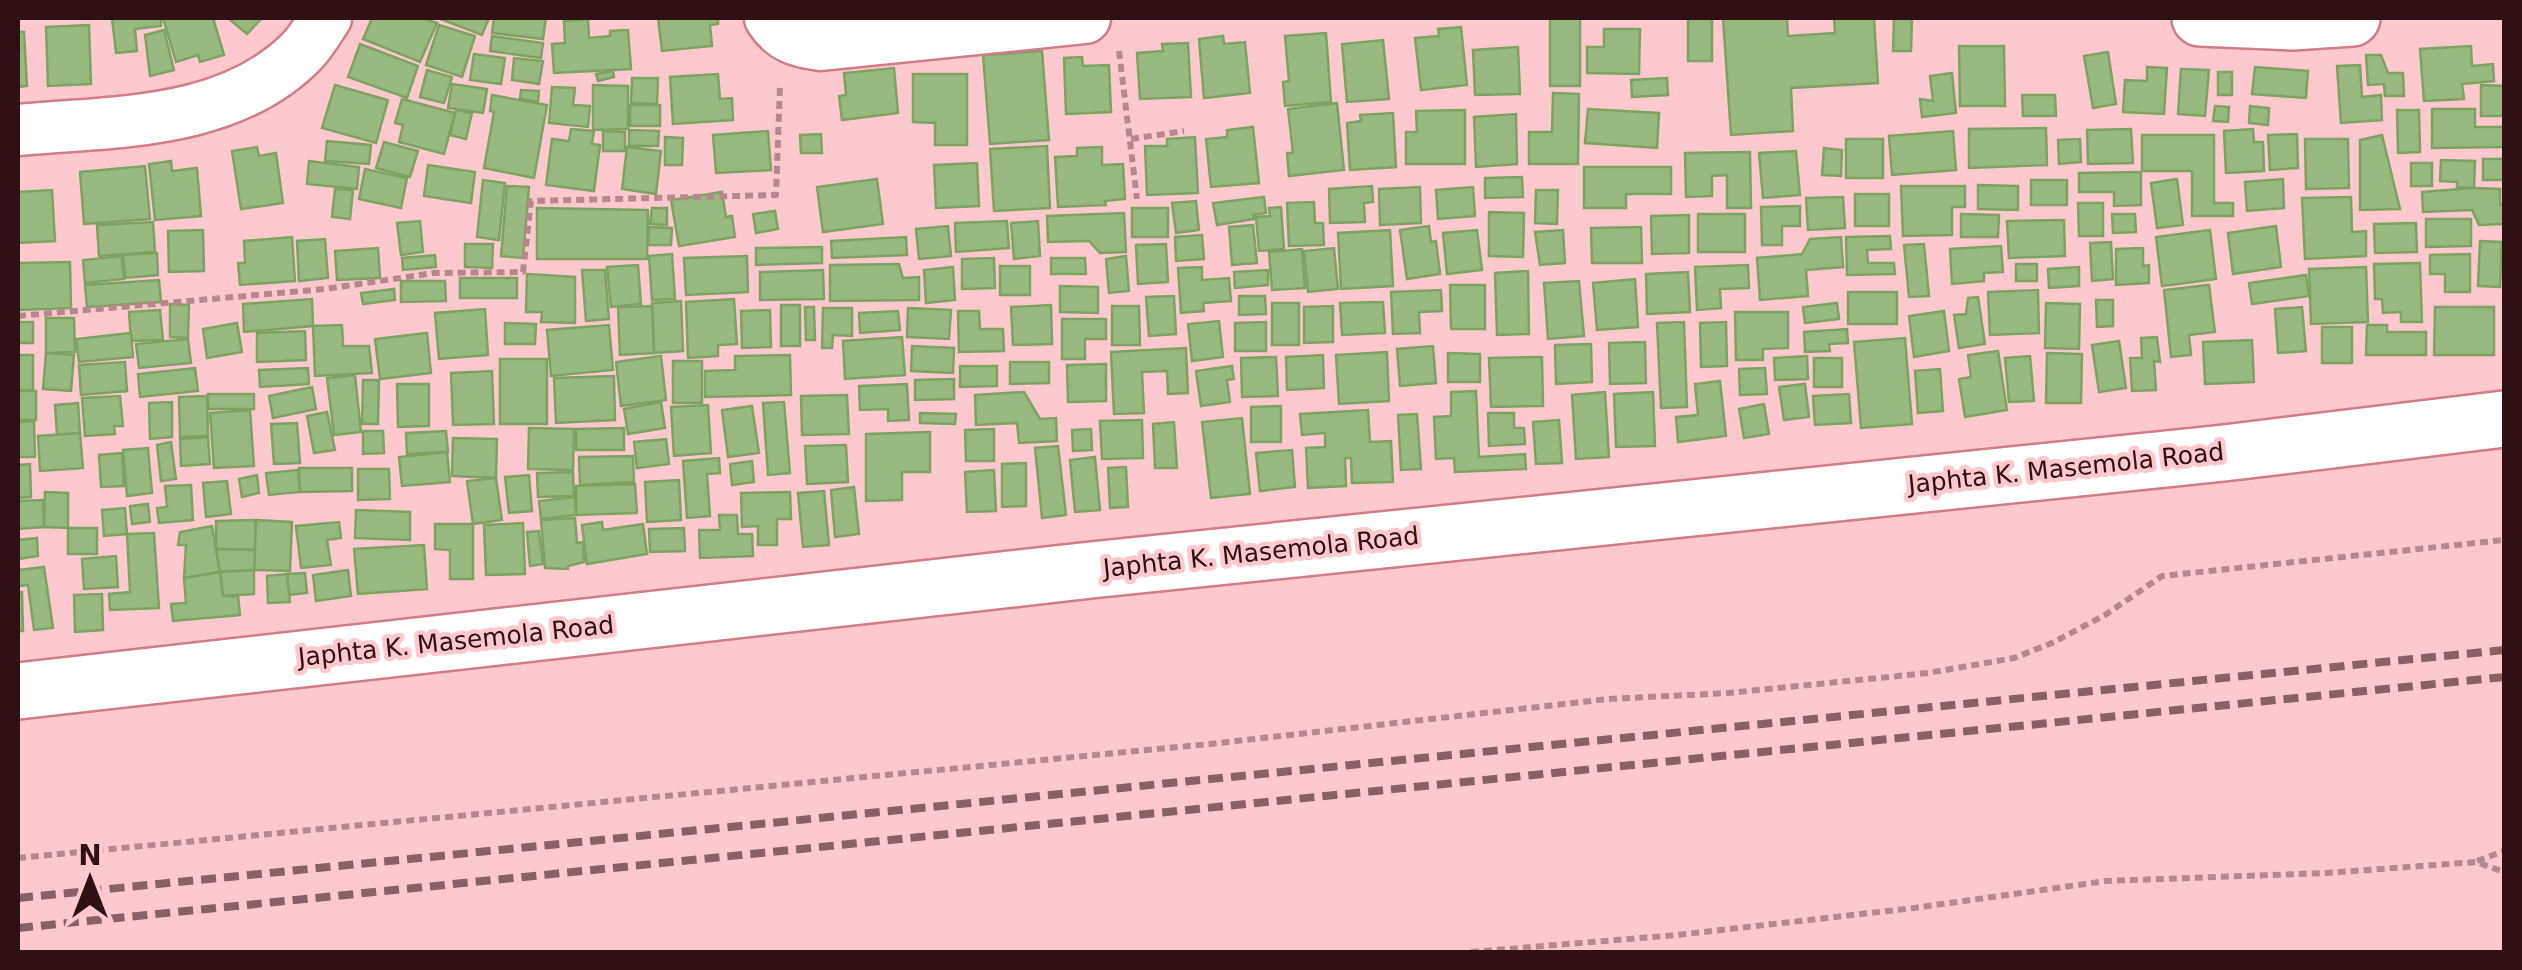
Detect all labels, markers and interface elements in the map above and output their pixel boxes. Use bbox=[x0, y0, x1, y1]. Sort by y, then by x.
street label: Japhta K. Masemola Road bbox=[1905, 437, 2225, 499]
street label: Japhta K. Masemola Road bbox=[1100, 521, 1420, 583]
street label: Japhta K. Masemola Road bbox=[295, 610, 615, 672]
north arrow bbox=[40, 830, 140, 930]
text: N bbox=[78, 839, 102, 872]

